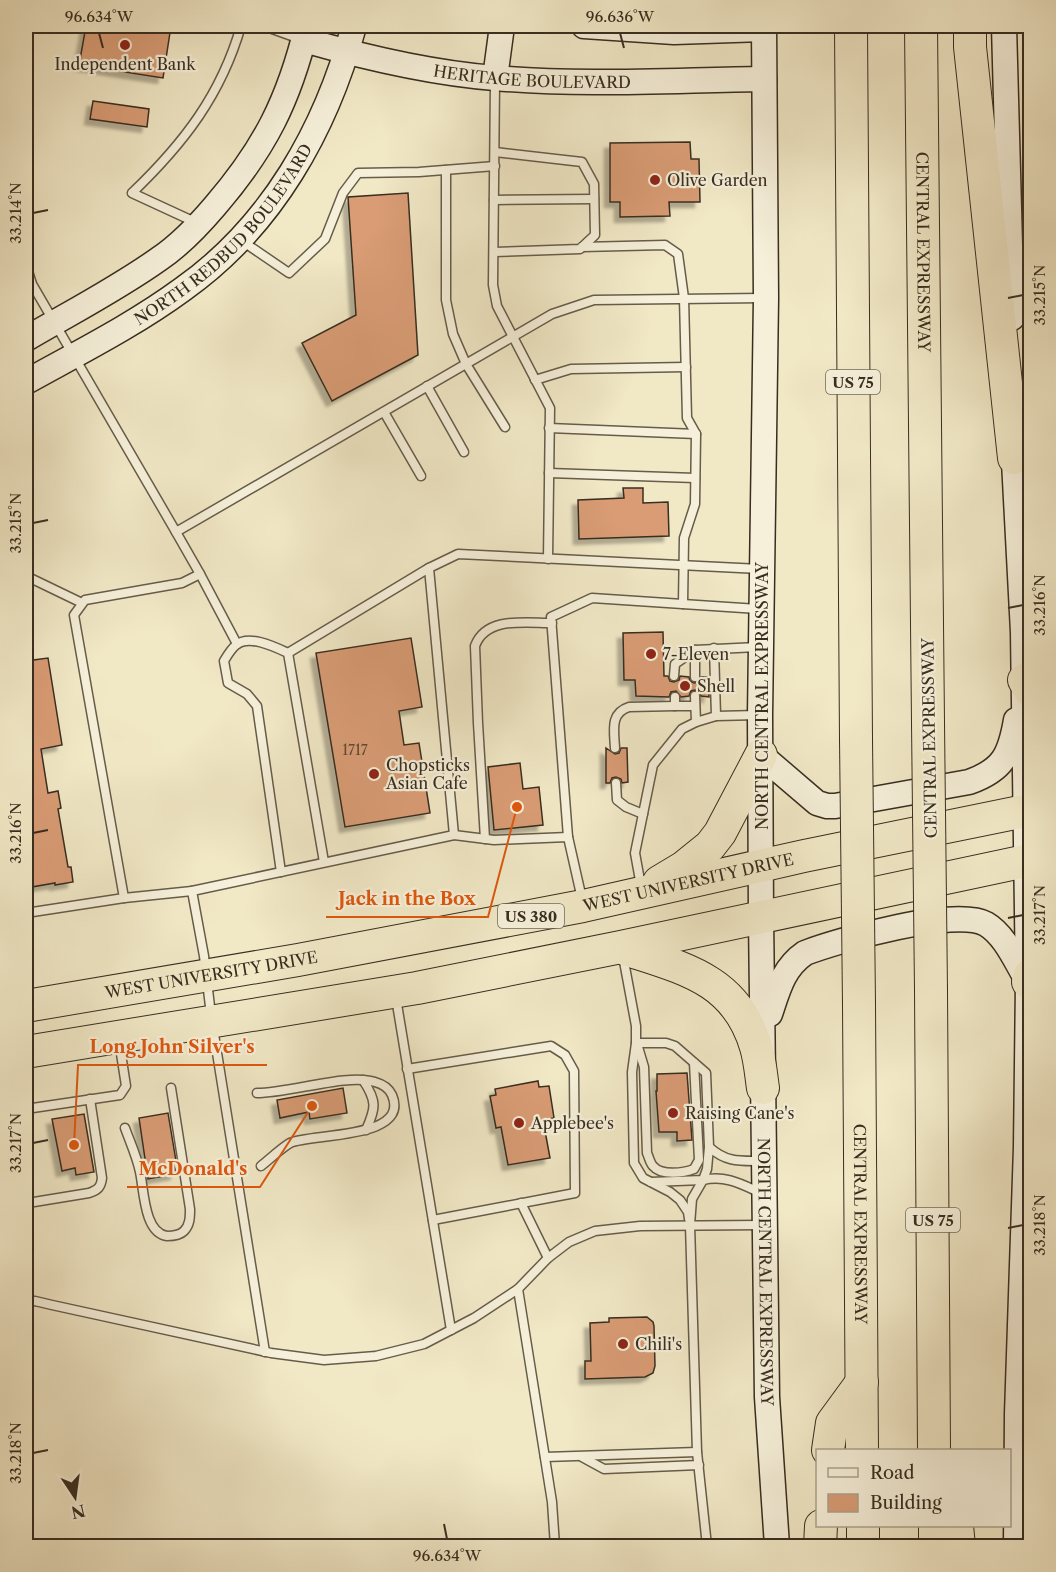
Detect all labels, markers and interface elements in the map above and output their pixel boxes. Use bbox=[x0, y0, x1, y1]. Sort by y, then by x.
text: 96.634°W bbox=[65, 7, 134, 26]
text: 96.636°W bbox=[586, 7, 655, 26]
marker: Independent Bank bbox=[118, 38, 132, 52]
place label: Independent Bank bbox=[54, 54, 196, 74]
street label: HERITAGE BOULEVARD bbox=[432, 61, 631, 92]
street label: NORTH REDBUD BOULEVARD bbox=[130, 140, 316, 329]
street label: CENTRAL EXPRESSWAY bbox=[912, 152, 934, 353]
place label: Olive Garden bbox=[667, 170, 768, 190]
marker: Olive Garden bbox=[648, 173, 662, 187]
text: 33.214°N bbox=[6, 182, 25, 244]
text: 33.215°N bbox=[1030, 265, 1049, 325]
road number: US 75 bbox=[826, 370, 880, 394]
text: 33.215°N bbox=[6, 493, 25, 553]
street label: NORTH CENTRAL EXPRESSWAY bbox=[752, 561, 772, 830]
text: 33.216°N bbox=[1030, 574, 1049, 636]
street label: CENTRAL EXPRESSWAY bbox=[917, 637, 941, 838]
place label: 7-Eleven bbox=[663, 644, 729, 664]
marker: 7-Eleven bbox=[644, 647, 658, 661]
place label: Shell bbox=[697, 676, 735, 696]
marker: Shell bbox=[678, 679, 692, 693]
house number: 1717 bbox=[342, 741, 368, 759]
place label: Chopsticks Asian Cafe bbox=[385, 755, 470, 793]
marker: Chopsticks Asian Cafe bbox=[367, 767, 381, 781]
text: 33.216°N bbox=[6, 802, 25, 864]
street label: WEST UNIVERSITY DRIVE bbox=[580, 849, 796, 916]
callout: Jack in the Box bbox=[326, 881, 488, 917]
text: 33.217°N bbox=[1030, 885, 1049, 945]
text: Jack in the Box bbox=[335, 888, 476, 910]
road number: US 380 bbox=[498, 904, 564, 928]
street label: WEST UNIVERSITY DRIVE bbox=[102, 946, 319, 1003]
callout: Long John Silver's bbox=[78, 1029, 267, 1065]
text: Long John Silver's bbox=[89, 1036, 255, 1058]
place label: Raising Cane's bbox=[685, 1103, 795, 1123]
marker: Raising Cane's bbox=[666, 1106, 680, 1120]
text: 33.217°N bbox=[6, 1113, 25, 1173]
place label: Applebee's bbox=[530, 1113, 614, 1133]
marker: Applebee's bbox=[512, 1116, 526, 1130]
street label: CENTRAL EXPRESSWAY bbox=[850, 1124, 871, 1325]
street label: NORTH CENTRAL EXPRESSWAY bbox=[754, 1138, 778, 1407]
callout: McDonald's bbox=[127, 1151, 260, 1187]
text: McDonald's bbox=[139, 1158, 247, 1180]
text: 33.218°N bbox=[1030, 1194, 1049, 1256]
road number: US 75 bbox=[906, 1208, 960, 1232]
place label: Chili's bbox=[635, 1334, 682, 1354]
marker: Chili's bbox=[616, 1337, 630, 1351]
text: 33.218°N bbox=[6, 1422, 25, 1484]
legend bbox=[816, 1449, 1011, 1527]
text: Road bbox=[870, 1462, 915, 1484]
north arrow bbox=[45, 1467, 105, 1527]
text: Building bbox=[870, 1492, 942, 1514]
text: N bbox=[69, 1500, 87, 1523]
text: 96.634°W bbox=[413, 1546, 482, 1565]

